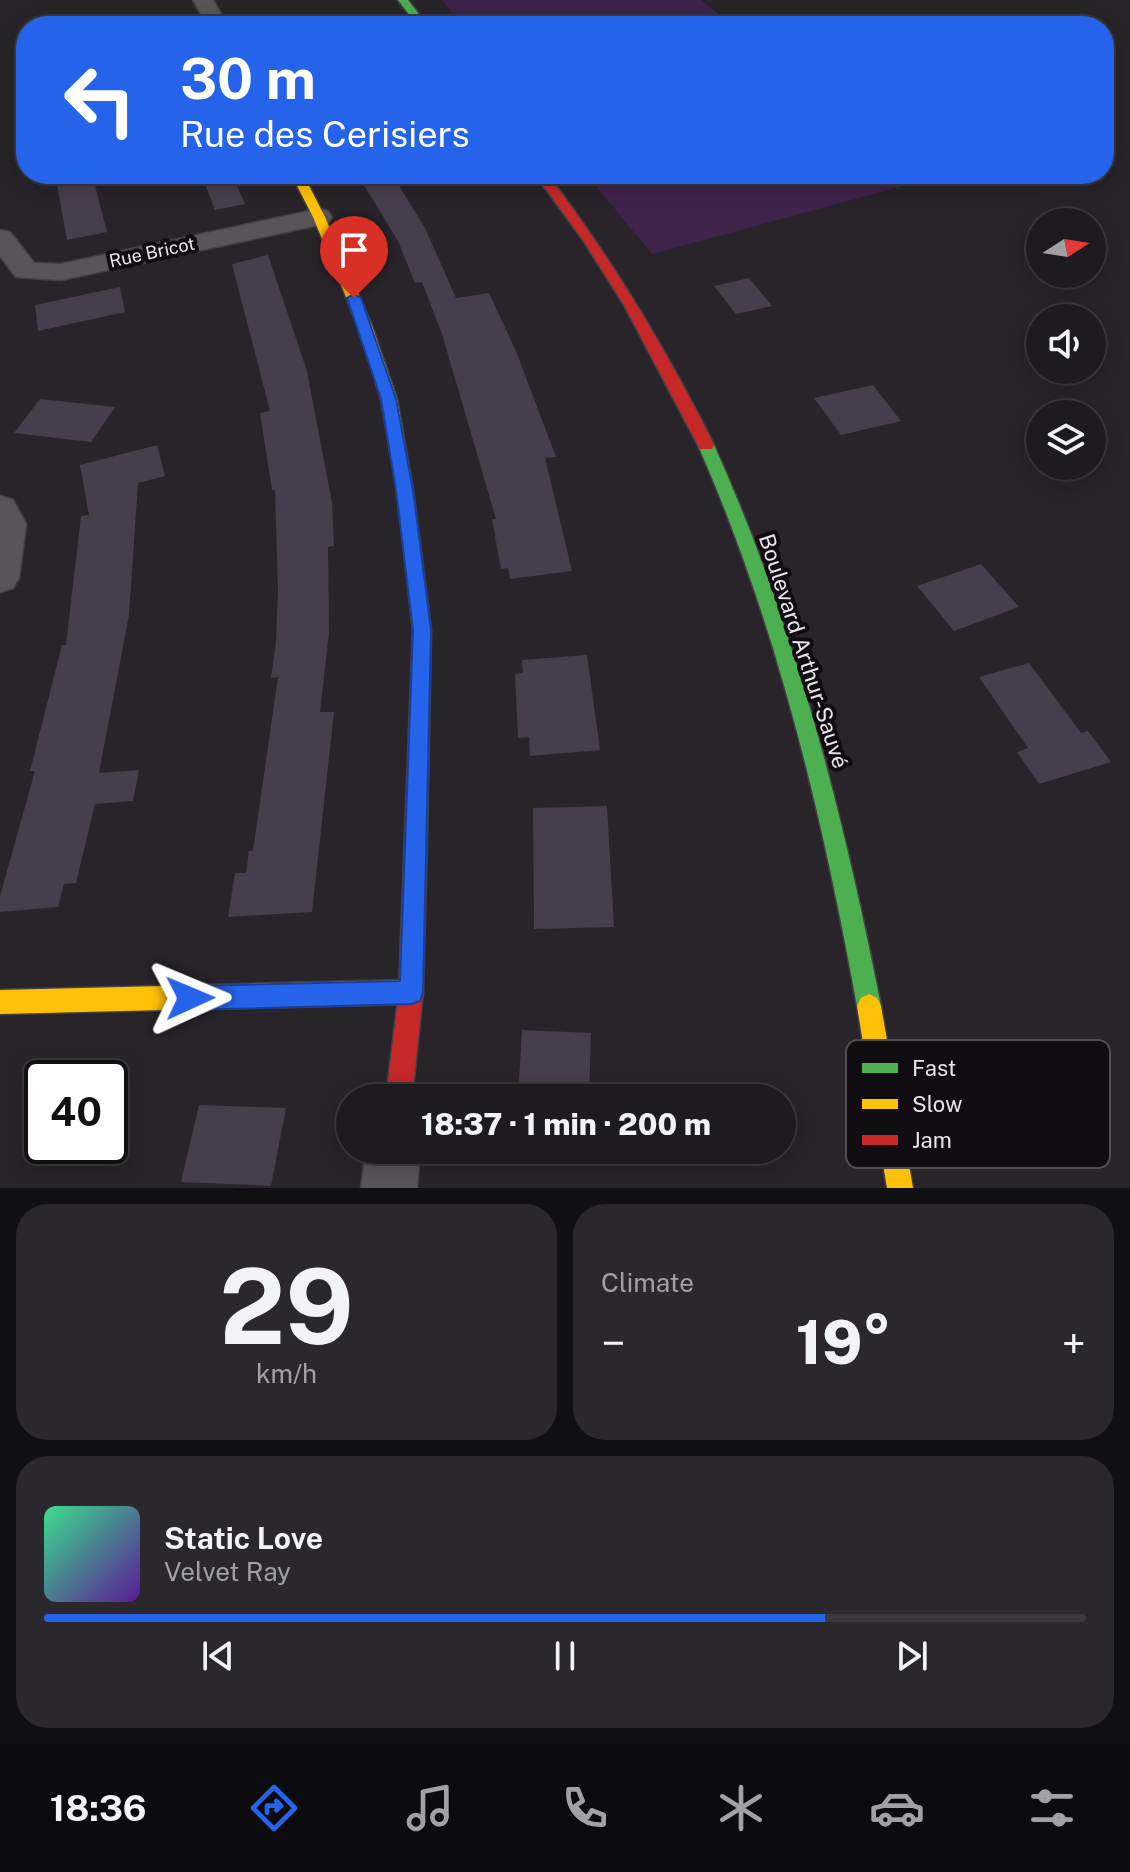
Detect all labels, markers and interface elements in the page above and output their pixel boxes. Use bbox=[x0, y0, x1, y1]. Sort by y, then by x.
text: 30 m bbox=[180, 46, 316, 112]
icon: left bbox=[48, 48, 152, 152]
text: Rue des Cerisiers bbox=[180, 113, 470, 155]
north arrow bbox=[1026, 208, 1106, 288]
map controls bbox=[1026, 208, 1106, 480]
pin bbox=[320, 216, 388, 298]
icon: arrive bbox=[332, 228, 376, 272]
street label: Rue Bricot bbox=[107, 233, 197, 271]
button: sound bbox=[1026, 304, 1106, 384]
button: layers bbox=[1026, 400, 1106, 480]
street label: Boulevard Arthur-Sauvé bbox=[754, 531, 854, 771]
position arrow bbox=[148, 956, 232, 1040]
legend bbox=[846, 1040, 1110, 1168]
text: Fast bbox=[912, 1055, 956, 1081]
speed limit sign: 40 bbox=[24, 1060, 128, 1164]
text: Slow bbox=[912, 1091, 962, 1117]
text: 18:37 · 1 min · 200 m bbox=[421, 1106, 711, 1142]
text: Jam bbox=[912, 1127, 952, 1153]
text: 29 bbox=[219, 1245, 354, 1367]
text: Climate bbox=[601, 1267, 694, 1298]
text: 19° bbox=[796, 1307, 891, 1378]
text: − bbox=[601, 1317, 625, 1369]
text: + bbox=[1062, 1317, 1086, 1369]
text: km/h bbox=[256, 1358, 317, 1389]
text: Static Love bbox=[164, 1520, 323, 1556]
text: Velvet Ray bbox=[164, 1556, 291, 1587]
icon: previous bbox=[196, 1634, 240, 1678]
icon: pause bbox=[543, 1634, 587, 1678]
icon: next bbox=[890, 1634, 934, 1678]
icon: directions bbox=[246, 1780, 302, 1836]
icon: music bbox=[402, 1780, 458, 1836]
icon: phone bbox=[557, 1780, 613, 1836]
icon: climate bbox=[713, 1780, 769, 1836]
icon: car bbox=[869, 1780, 925, 1836]
icon: filters bbox=[1024, 1780, 1080, 1836]
text: 18:36 bbox=[50, 1787, 147, 1829]

